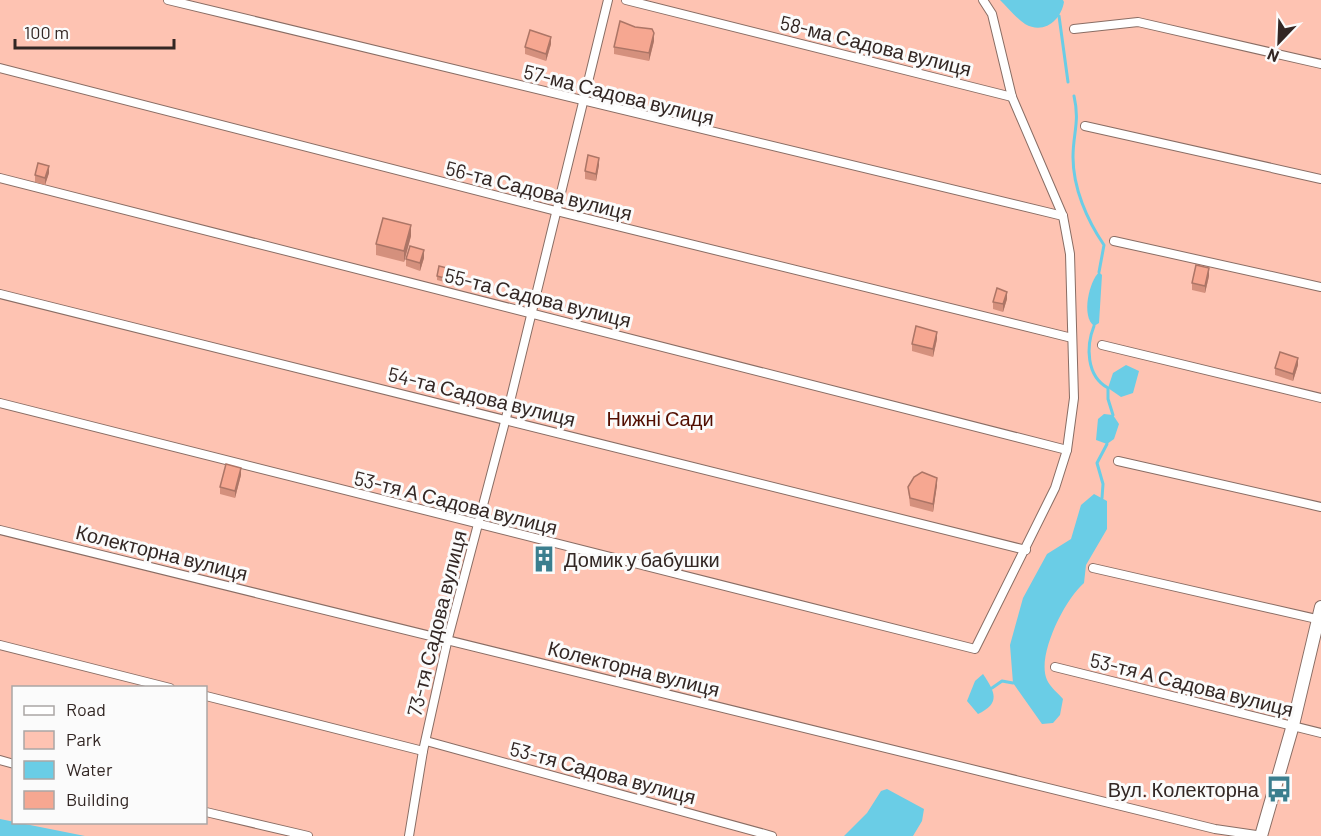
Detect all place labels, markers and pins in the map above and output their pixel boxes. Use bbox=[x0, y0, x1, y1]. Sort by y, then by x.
building icon: Домик у бабушки bbox=[529, 544, 559, 574]
place label: Домик у бабушки bbox=[564, 547, 720, 571]
bus stop icon: Вул. Колекторна bbox=[1264, 774, 1294, 804]
place label: Вул. Колекторна bbox=[1108, 777, 1260, 801]

